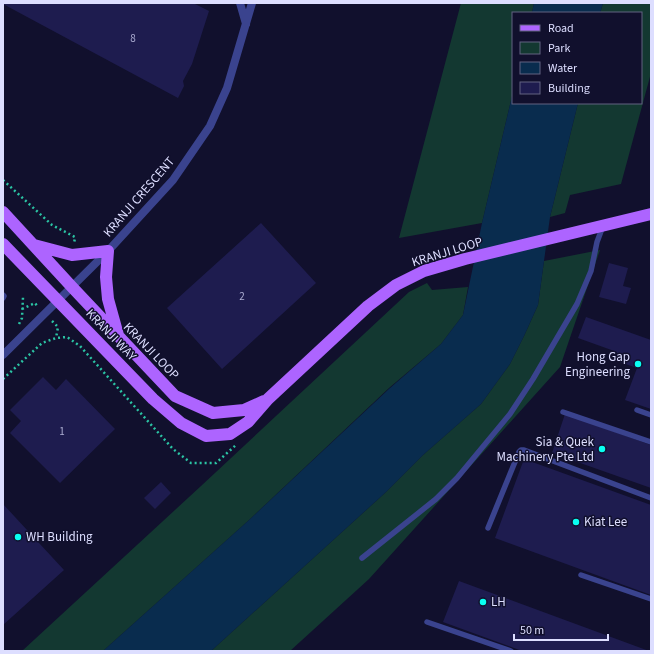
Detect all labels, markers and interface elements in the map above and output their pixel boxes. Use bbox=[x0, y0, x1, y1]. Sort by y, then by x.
legend bbox=[512, 12, 642, 104]
text: Road bbox=[548, 20, 574, 37]
house number: 8 bbox=[130, 31, 136, 46]
text: Park bbox=[548, 40, 570, 57]
text: Water bbox=[548, 60, 578, 77]
text: Building bbox=[548, 80, 590, 97]
street label: KRANJI CRESCENT bbox=[99, 153, 179, 241]
street label: KRANJI LOOP bbox=[409, 233, 485, 271]
house number: 2 bbox=[239, 289, 245, 304]
street label: KRANJI WAY bbox=[82, 305, 141, 366]
street label: KRANJI LOOP bbox=[119, 318, 183, 384]
place label: Hong Gap Engineering bbox=[565, 348, 630, 381]
marker: Hong Gap Engineering bbox=[633, 359, 643, 369]
house number: 1 bbox=[59, 424, 65, 439]
place label: Sia & Quek Machinery Pte Ltd bbox=[497, 433, 595, 466]
marker: Sia & Quek Machinery Pte Ltd bbox=[597, 444, 607, 454]
place label: Kiat Lee bbox=[584, 513, 627, 531]
marker: Kiat Lee bbox=[571, 517, 581, 527]
place label: WH Building bbox=[26, 528, 93, 546]
marker: WH Building bbox=[13, 532, 23, 542]
place label: LH bbox=[491, 593, 506, 611]
marker: LH bbox=[478, 597, 488, 607]
scale bar bbox=[514, 616, 608, 642]
text: 50 m bbox=[520, 622, 544, 639]

